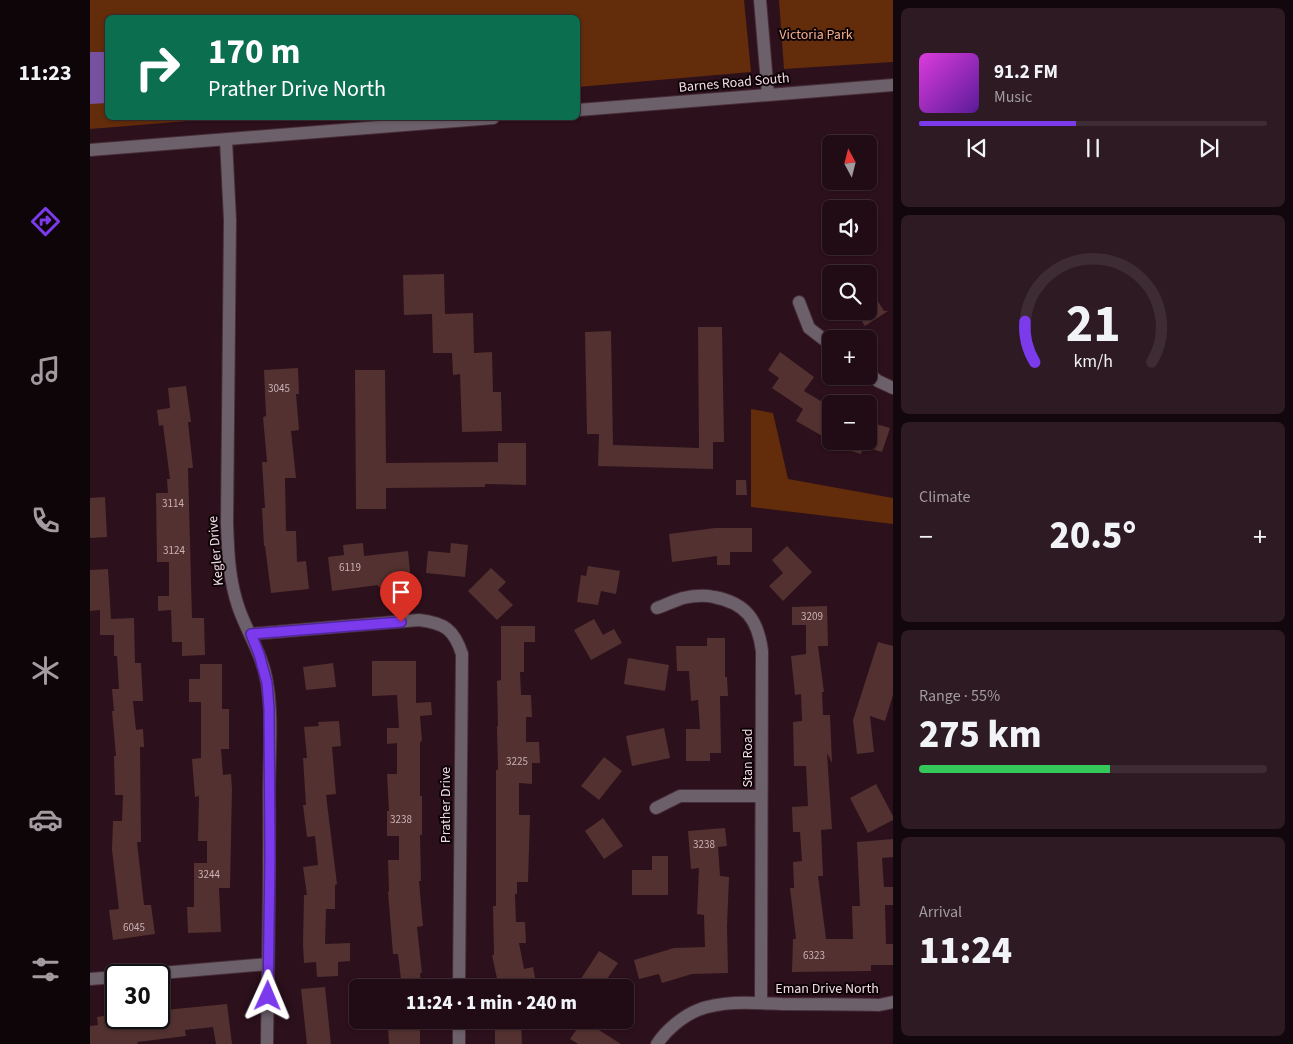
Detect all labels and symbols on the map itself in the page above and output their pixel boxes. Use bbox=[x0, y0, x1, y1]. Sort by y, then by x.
park label: Victoria Park bbox=[779, 25, 853, 45]
street label: Barnes Road South bbox=[678, 68, 790, 98]
north arrow bbox=[822, 135, 878, 190]
house number: 3045 bbox=[268, 381, 290, 396]
house number: 3114 bbox=[162, 496, 184, 511]
street label: Kegler Drive bbox=[203, 515, 229, 587]
house number: 3124 bbox=[163, 543, 185, 558]
house number: 6119 bbox=[339, 560, 361, 575]
pin bbox=[380, 571, 422, 622]
house number: 3209 bbox=[801, 609, 823, 624]
street label: Stan Road bbox=[738, 728, 758, 788]
house number: 3225 bbox=[506, 754, 528, 769]
street label: Prather Drive bbox=[436, 767, 456, 843]
house number: 3238 bbox=[390, 812, 412, 827]
house number: 3238 bbox=[693, 837, 715, 852]
house number: 3244 bbox=[198, 867, 220, 882]
house number: 6045 bbox=[123, 920, 145, 935]
house number: 6323 bbox=[803, 948, 825, 963]
speed limit sign: 30 bbox=[105, 964, 170, 1029]
position arrow bbox=[241, 969, 293, 1021]
street label: Eman Drive North bbox=[775, 979, 879, 999]

